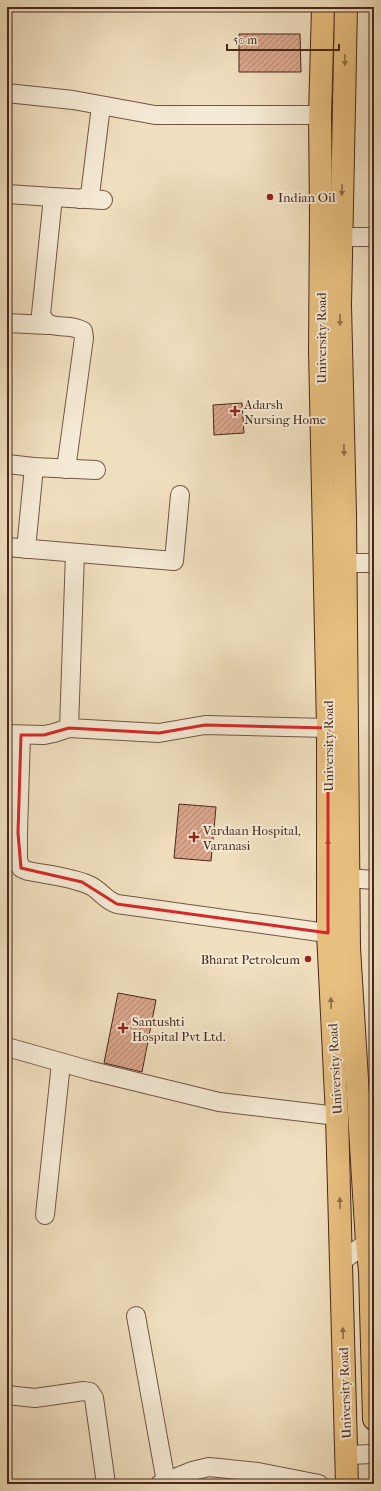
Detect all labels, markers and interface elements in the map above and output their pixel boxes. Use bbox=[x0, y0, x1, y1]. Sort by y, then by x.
scale bar bbox=[227, 26, 339, 52]
text: 50 m bbox=[233, 33, 257, 47]
one-way arrow bbox=[342, 54, 348, 67]
one-way arrow bbox=[339, 184, 345, 197]
place label: Indian Oil bbox=[278, 190, 336, 205]
marker: Indian Oil bbox=[265, 192, 275, 202]
street label: University Road bbox=[314, 291, 329, 384]
one-way arrow bbox=[337, 314, 344, 326]
place label: Adarsh Nursing Home bbox=[243, 397, 327, 427]
marker: Adarsh Nursing Home bbox=[229, 405, 241, 417]
one-way arrow bbox=[340, 444, 347, 456]
street label: University Road bbox=[321, 699, 336, 792]
place label: Vardaan Hospital, Varanasi bbox=[202, 823, 301, 853]
marker: Vardaan Hospital, Varanasi bbox=[188, 831, 200, 843]
one-way arrow bbox=[325, 838, 331, 851]
place label: Bharat Petroleum bbox=[201, 952, 300, 967]
marker: Bharat Petroleum bbox=[303, 954, 313, 964]
one-way arrow bbox=[328, 997, 335, 1009]
place label: Santushti Hospital Pvt Ltd. bbox=[132, 1014, 225, 1044]
marker: Santushti Hospital Pvt Ltd. bbox=[117, 1022, 129, 1034]
street label: University Road bbox=[325, 1022, 345, 1115]
one-way arrow bbox=[337, 1196, 343, 1209]
one-way arrow bbox=[340, 1326, 346, 1339]
street label: University Road bbox=[336, 1346, 354, 1439]

